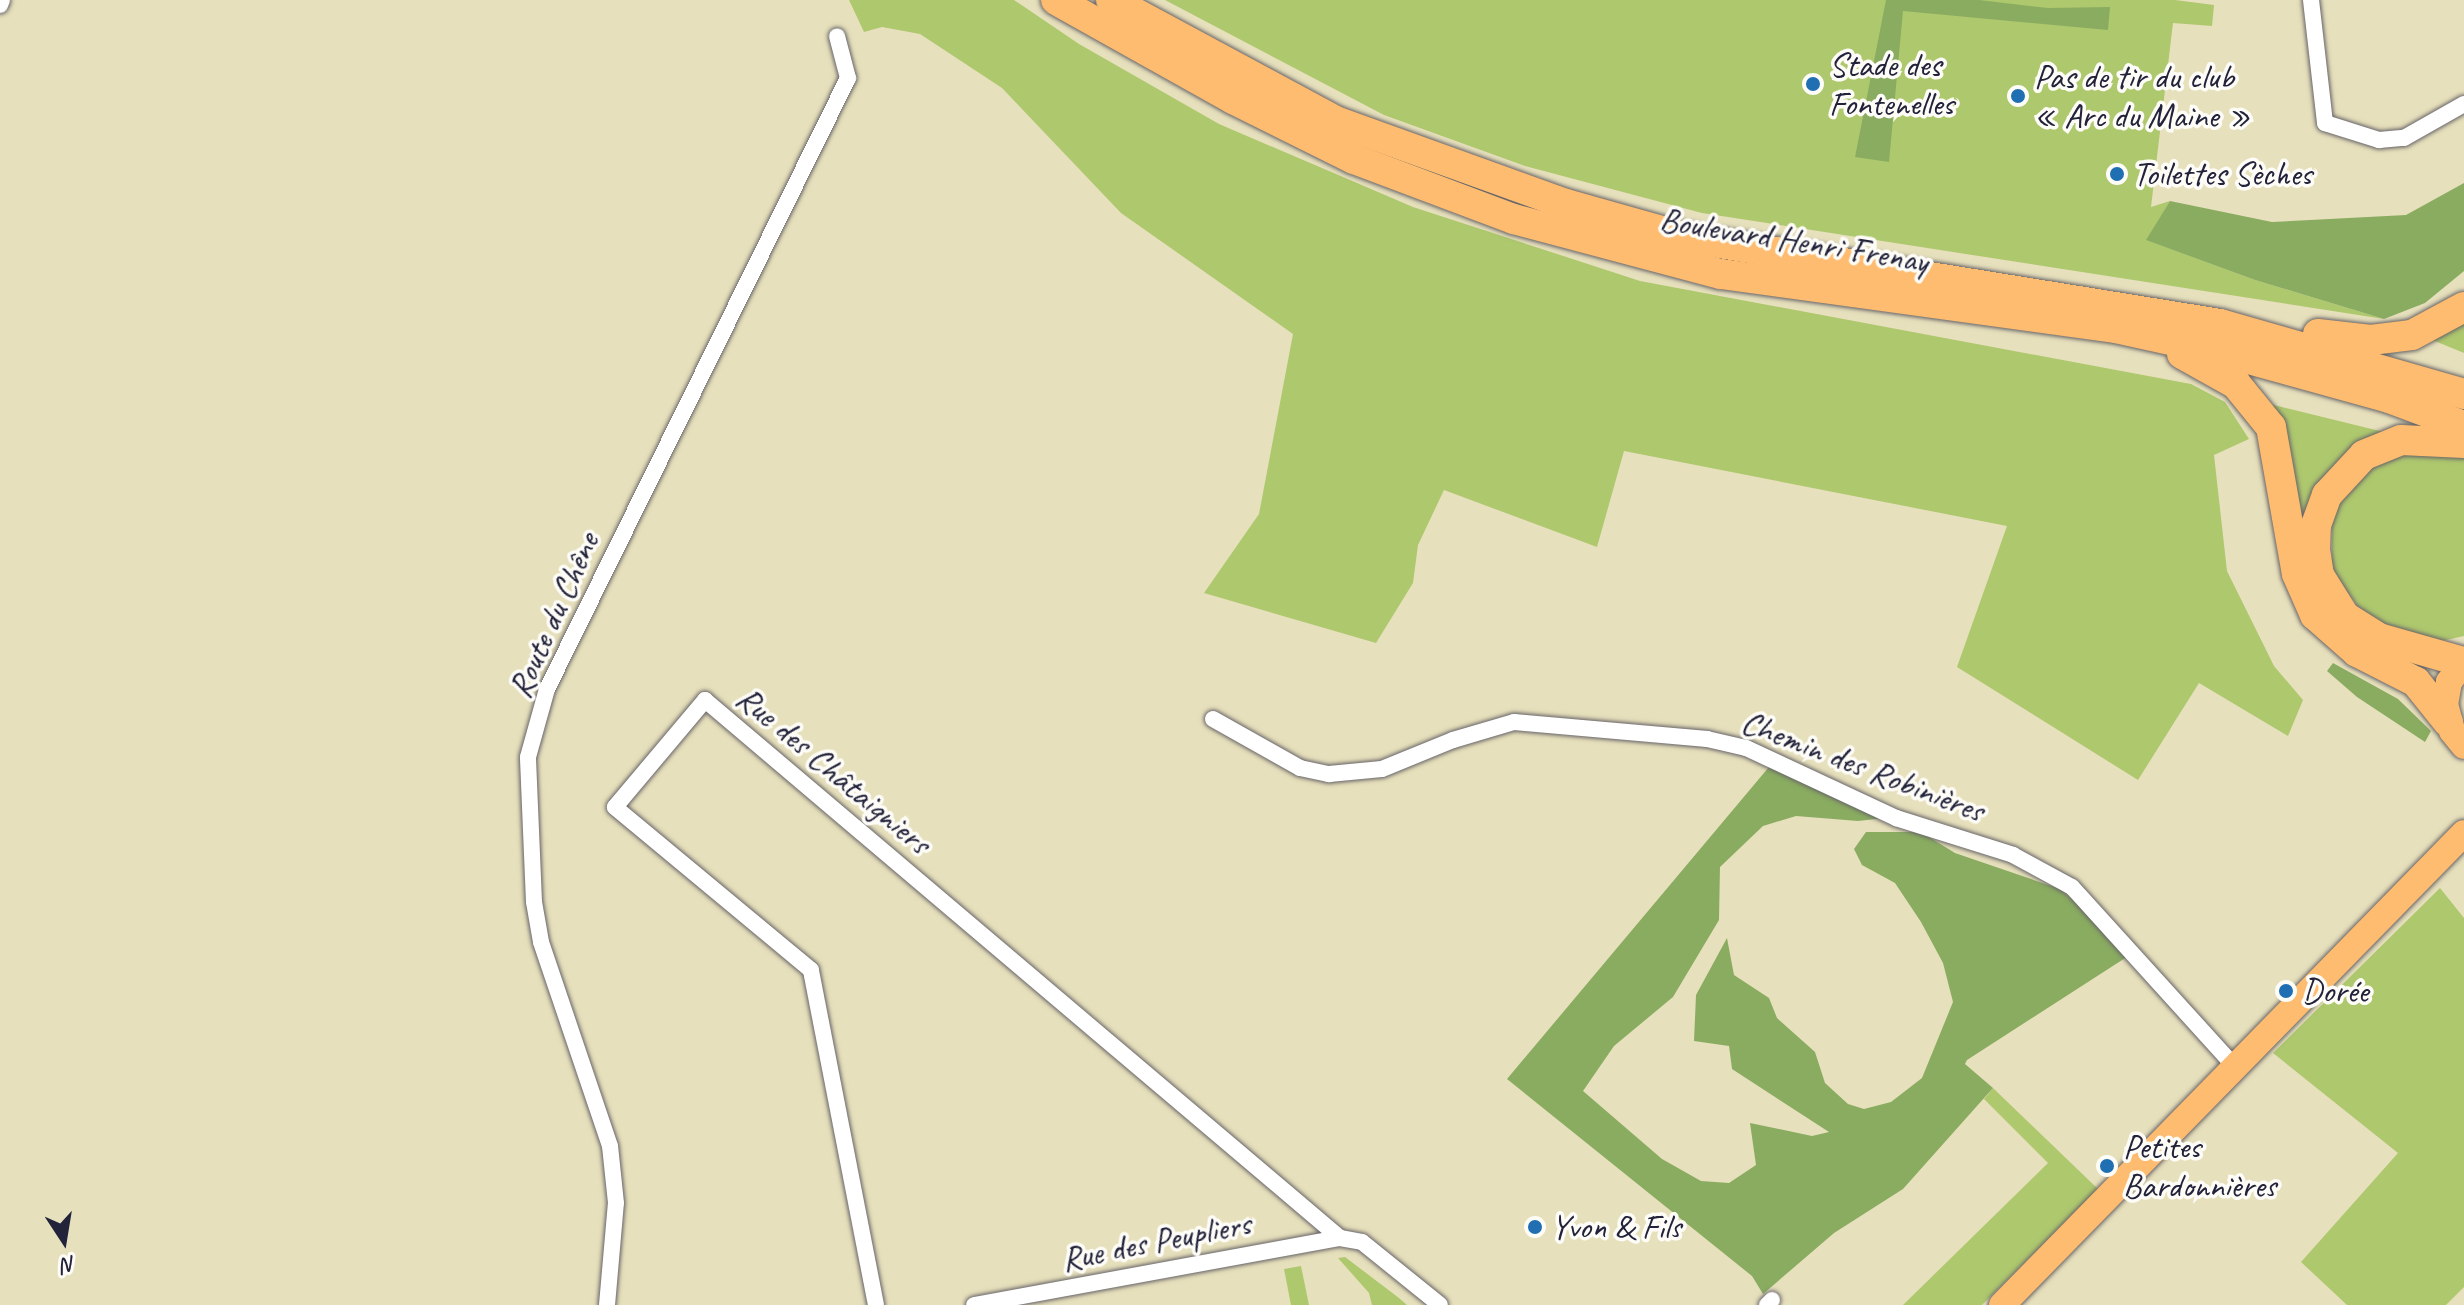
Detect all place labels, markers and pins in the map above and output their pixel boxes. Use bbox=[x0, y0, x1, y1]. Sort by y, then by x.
place label: Stade des Fontenelles bbox=[1829, 44, 1954, 124]
place label: Pas de tir du club « Arc du Maine » bbox=[2034, 56, 2251, 136]
marker: Stade des Fontenelles bbox=[1804, 75, 1822, 93]
marker: Pas de tir du club « Arc du Maine » bbox=[2009, 87, 2027, 105]
place label: Toilettes Sèches bbox=[2133, 154, 2312, 194]
marker: Toilettes Sèches bbox=[2108, 165, 2126, 183]
place label: Dorée bbox=[2302, 971, 2368, 1011]
marker: Dorée bbox=[2277, 982, 2295, 1000]
place label: Petites Bardonnières bbox=[2123, 1126, 2276, 1206]
marker: Petites Bardonnières bbox=[2098, 1157, 2116, 1175]
place label: Yvon & Fils bbox=[1551, 1207, 1681, 1247]
marker: Yvon & Fils bbox=[1526, 1218, 1544, 1236]

